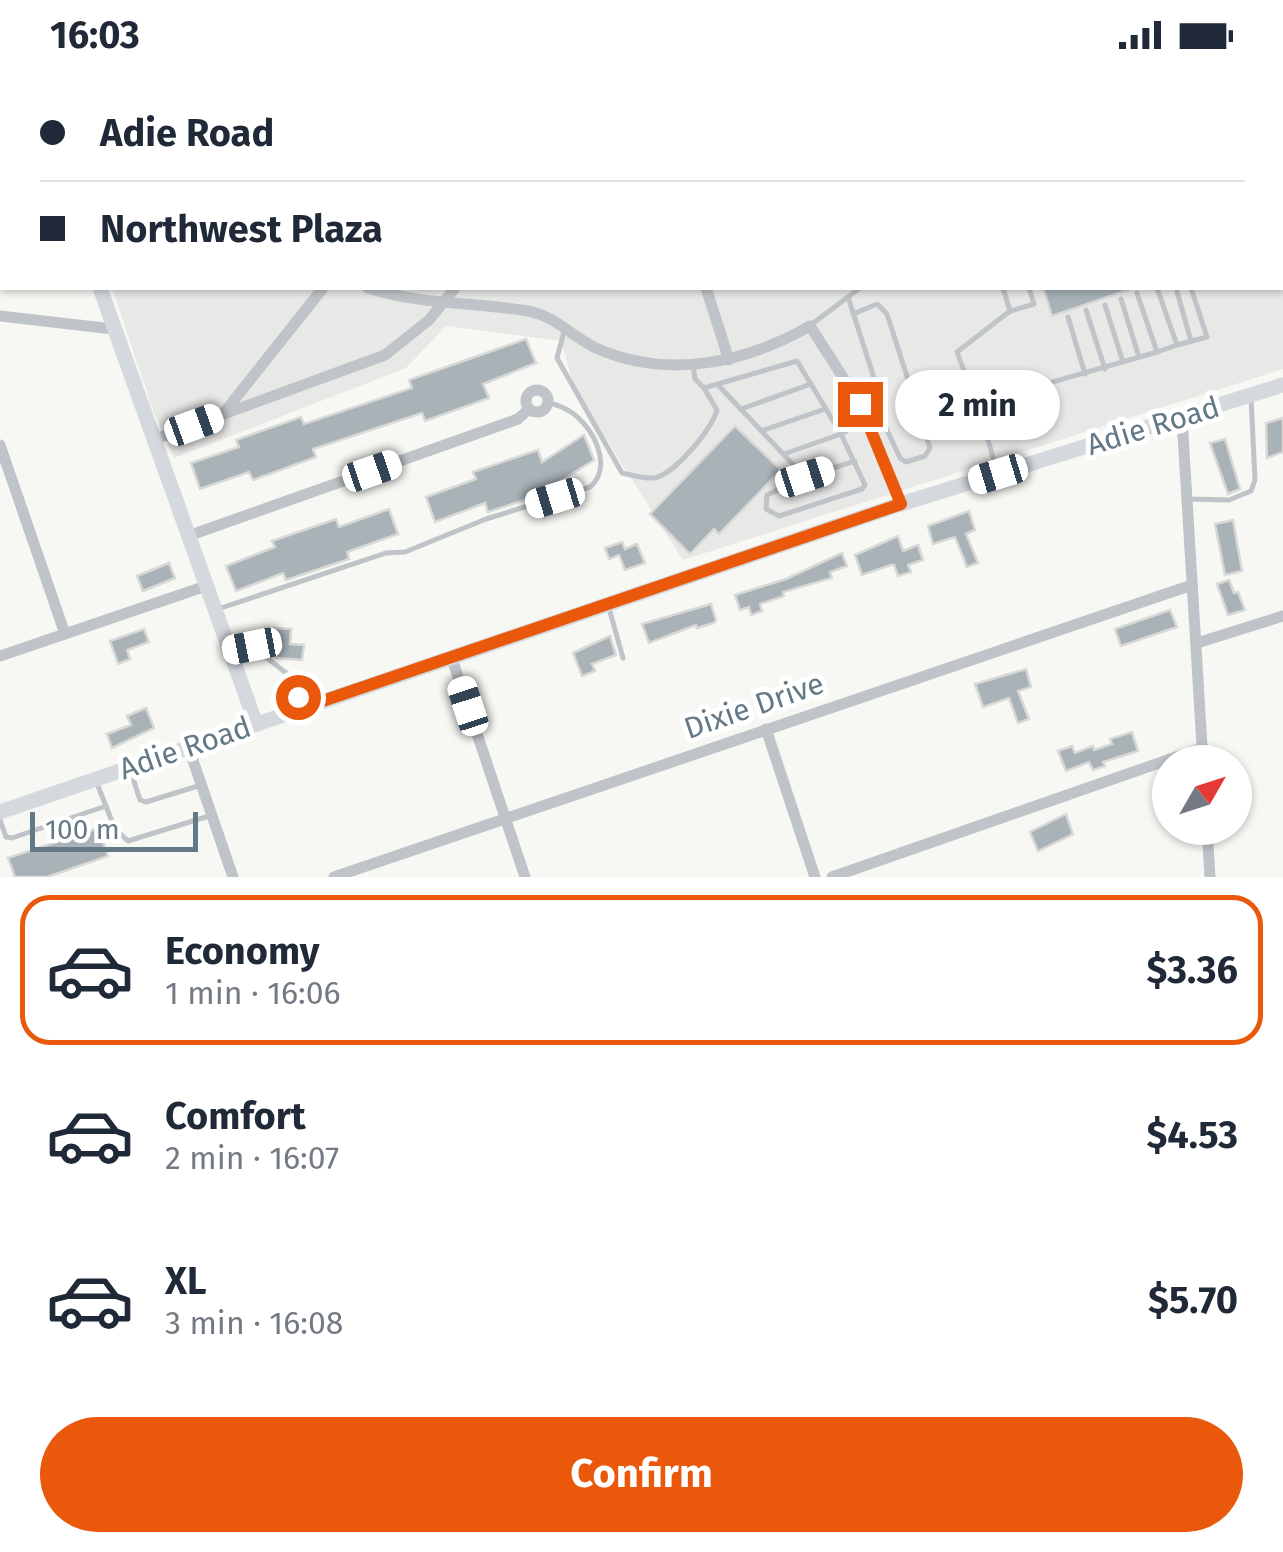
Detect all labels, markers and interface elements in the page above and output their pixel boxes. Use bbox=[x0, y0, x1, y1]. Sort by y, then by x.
text: 16:03 bbox=[50, 12, 140, 58]
text: Adie Road bbox=[100, 110, 274, 156]
text: Northwest Plaza bbox=[100, 206, 383, 252]
callout: 2 min bbox=[895, 369, 1060, 439]
route end bbox=[838, 382, 883, 427]
text: 2 min bbox=[938, 386, 1017, 424]
street label: Adie Road bbox=[1082, 389, 1224, 463]
car bbox=[161, 401, 227, 449]
car bbox=[339, 447, 405, 495]
car bbox=[965, 451, 1031, 497]
car bbox=[772, 453, 838, 501]
car bbox=[522, 475, 588, 521]
car bbox=[220, 626, 284, 666]
street label: Dixie Drive bbox=[679, 665, 829, 747]
car bbox=[444, 673, 492, 739]
route start bbox=[276, 675, 321, 720]
street label: Adie Road bbox=[114, 709, 256, 787]
north arrow bbox=[1152, 745, 1252, 845]
map controls bbox=[1152, 745, 1252, 845]
scale bar bbox=[30, 807, 198, 851]
text: 100 m bbox=[45, 813, 120, 846]
icon: car bbox=[45, 925, 135, 1015]
text: Economy bbox=[165, 928, 320, 974]
text: $3.36 bbox=[1146, 947, 1238, 993]
text: 1 min · 16:06 bbox=[165, 974, 341, 1012]
icon: car bbox=[45, 1090, 135, 1180]
text: Comfort bbox=[165, 1093, 306, 1139]
text: $4.53 bbox=[1146, 1112, 1238, 1158]
text: 2 min · 16:07 bbox=[165, 1139, 339, 1177]
icon: car bbox=[45, 1255, 135, 1345]
text: XL bbox=[165, 1258, 207, 1304]
text: $5.70 bbox=[1148, 1277, 1238, 1323]
text: 3 min · 16:08 bbox=[165, 1304, 343, 1342]
button: Confirm bbox=[40, 1417, 1243, 1532]

